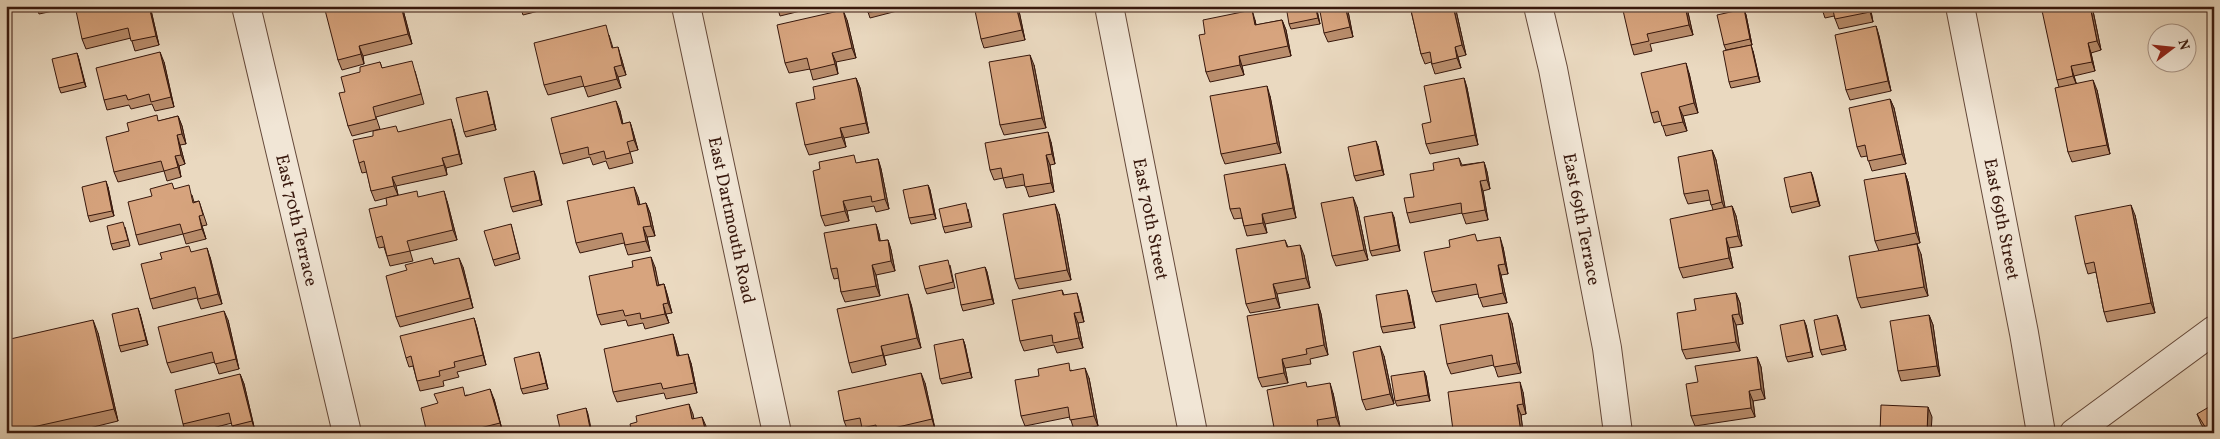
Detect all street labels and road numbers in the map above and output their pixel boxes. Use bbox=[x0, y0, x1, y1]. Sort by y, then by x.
street label: East Dartmouth Road bbox=[701, 134, 760, 306]
street label: East 69th Terrace bbox=[1555, 151, 1606, 288]
street label: East 70th Terrace bbox=[268, 152, 323, 289]
street label: East 70th Street bbox=[1125, 156, 1174, 283]
street label: East 69th Street bbox=[1976, 156, 2025, 282]

